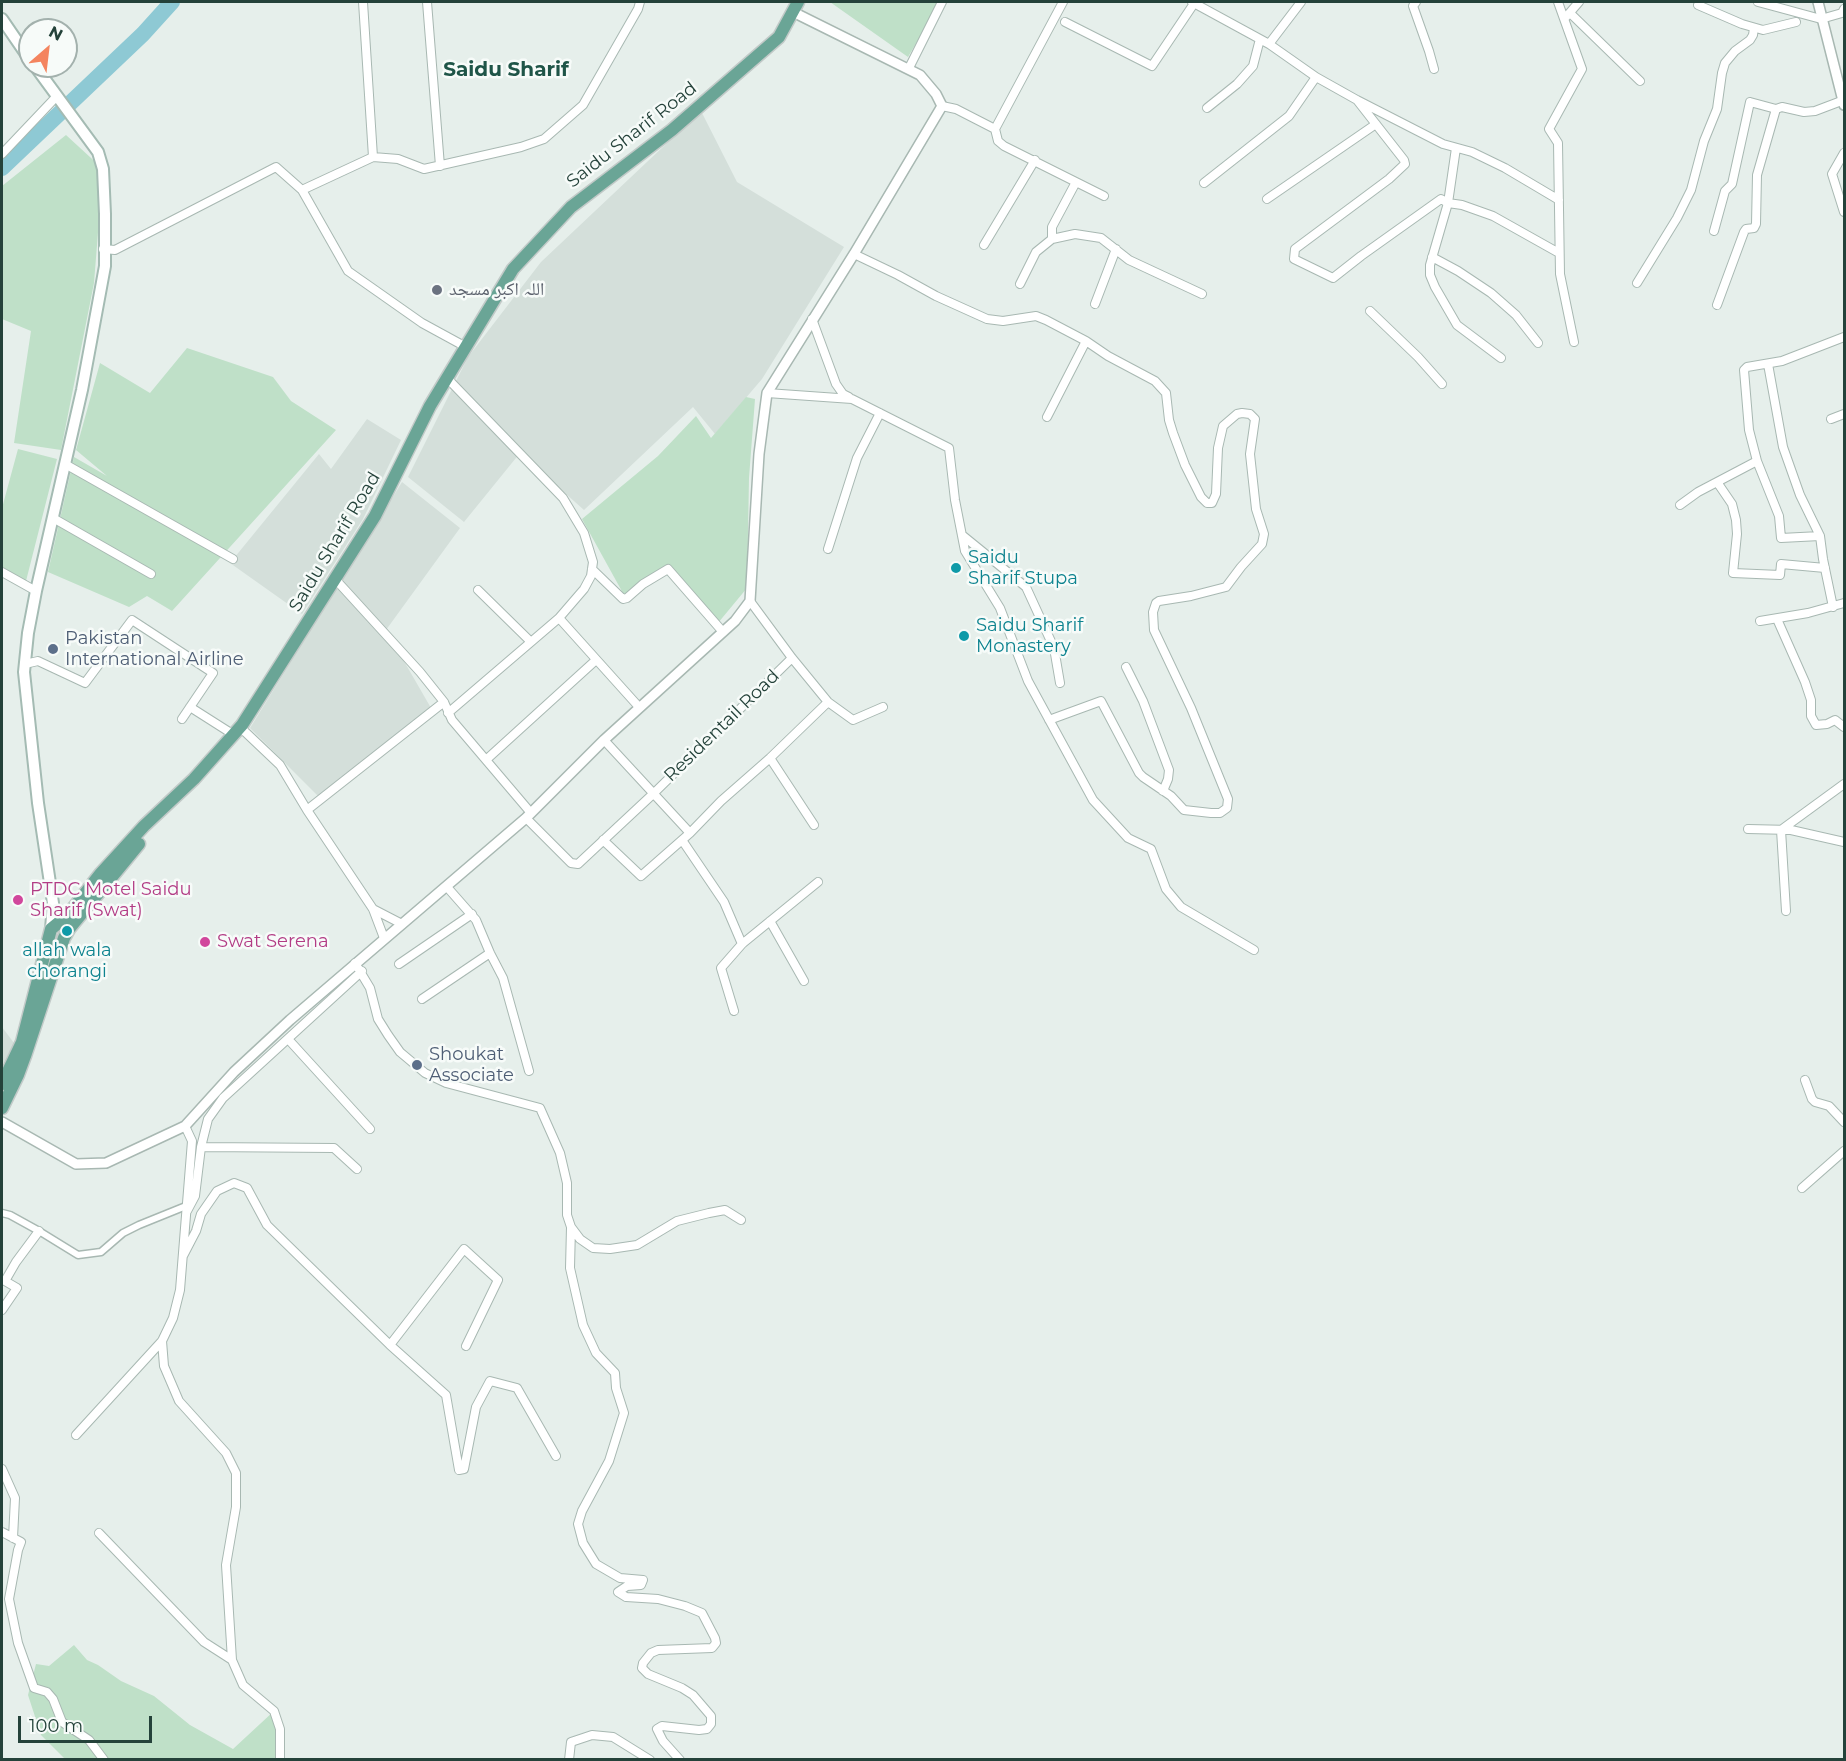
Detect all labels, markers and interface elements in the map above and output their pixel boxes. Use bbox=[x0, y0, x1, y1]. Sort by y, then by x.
north arrow bbox=[18, 18, 78, 78]
text: N bbox=[46, 22, 66, 45]
district label: Saidu Sharif bbox=[443, 58, 569, 82]
street label: Saidu Sharif Road bbox=[563, 77, 701, 193]
place label: اللہ اکبر مسجد bbox=[449, 279, 544, 301]
marker: اللہ اکبر مسجد bbox=[430, 283, 444, 297]
street label: Saidu Sharif Road bbox=[285, 468, 385, 616]
place label: Saidu Sharif Stupa bbox=[968, 547, 1078, 590]
marker: Saidu Sharif Stupa bbox=[949, 561, 963, 575]
place label: Saidu Sharif Monastery bbox=[976, 615, 1083, 658]
place label: Pakistan International Airline bbox=[65, 628, 244, 670]
marker: Saidu Sharif Monastery bbox=[957, 629, 971, 643]
marker: Pakistan International Airline bbox=[46, 642, 60, 656]
street label: Residentail Road bbox=[660, 666, 784, 786]
place label: PTDC Motel Saidu Sharif (Swat) bbox=[30, 879, 192, 922]
marker: PTDC Motel Saidu Sharif (Swat) bbox=[11, 893, 25, 907]
marker: allah wala chorangi bbox=[60, 924, 74, 938]
place label: Swat Serena bbox=[217, 931, 329, 953]
marker: Swat Serena bbox=[198, 935, 212, 949]
place label: allah wala chorangi bbox=[22, 940, 112, 982]
place label: Shoukat Associate bbox=[429, 1044, 514, 1086]
marker: Shoukat Associate bbox=[410, 1058, 424, 1072]
scale bar bbox=[21, 1704, 154, 1742]
text: 100 m bbox=[29, 1715, 83, 1737]

